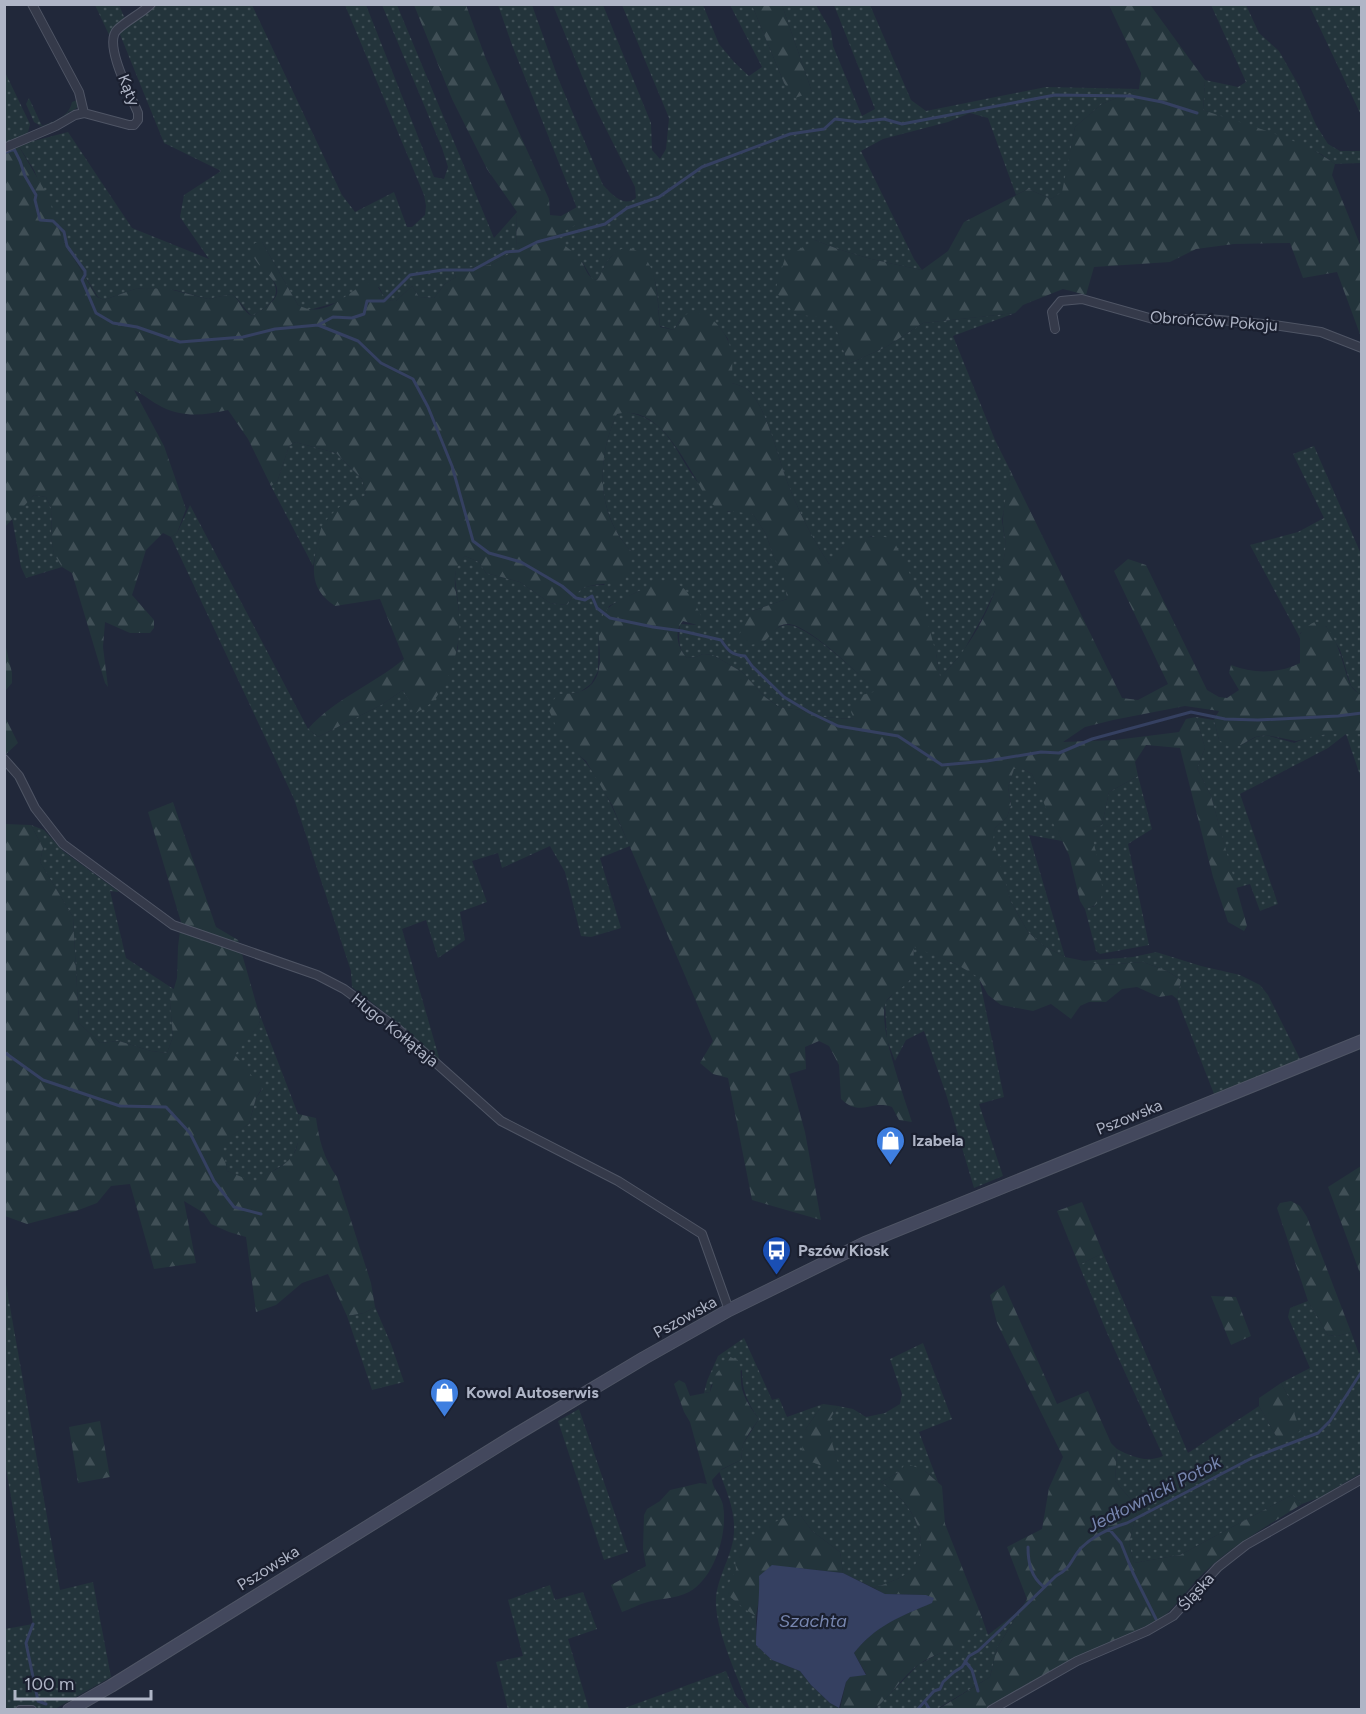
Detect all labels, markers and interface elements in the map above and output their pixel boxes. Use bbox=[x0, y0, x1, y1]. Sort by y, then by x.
street label: Kąty bbox=[114, 71, 144, 109]
street label: Obrońców Pokoju bbox=[1149, 307, 1279, 335]
street label: Hugo Kołłątaja bbox=[348, 989, 442, 1071]
street label: Pszowska bbox=[1093, 1095, 1165, 1139]
shop icon: Izabela bbox=[875, 1124, 907, 1166]
place label: Izabela bbox=[912, 1131, 964, 1150]
bus stop icon: Pszów Kiosk bbox=[761, 1234, 793, 1276]
place label: Pszów Kiosk bbox=[798, 1241, 889, 1260]
street label: Pszowska bbox=[650, 1292, 720, 1342]
shop icon: Kowol Autoserwis bbox=[429, 1376, 461, 1418]
place label: Kowol Autoserwis bbox=[466, 1383, 599, 1402]
water label: Jedłownicki Potok bbox=[1082, 1450, 1226, 1538]
street label: Pszowska bbox=[234, 1542, 302, 1594]
street label: Śląska bbox=[1174, 1569, 1218, 1615]
water label: Szachta bbox=[779, 1610, 847, 1632]
scale bar bbox=[15, 1663, 152, 1701]
text: 100 m bbox=[24, 1673, 74, 1695]

